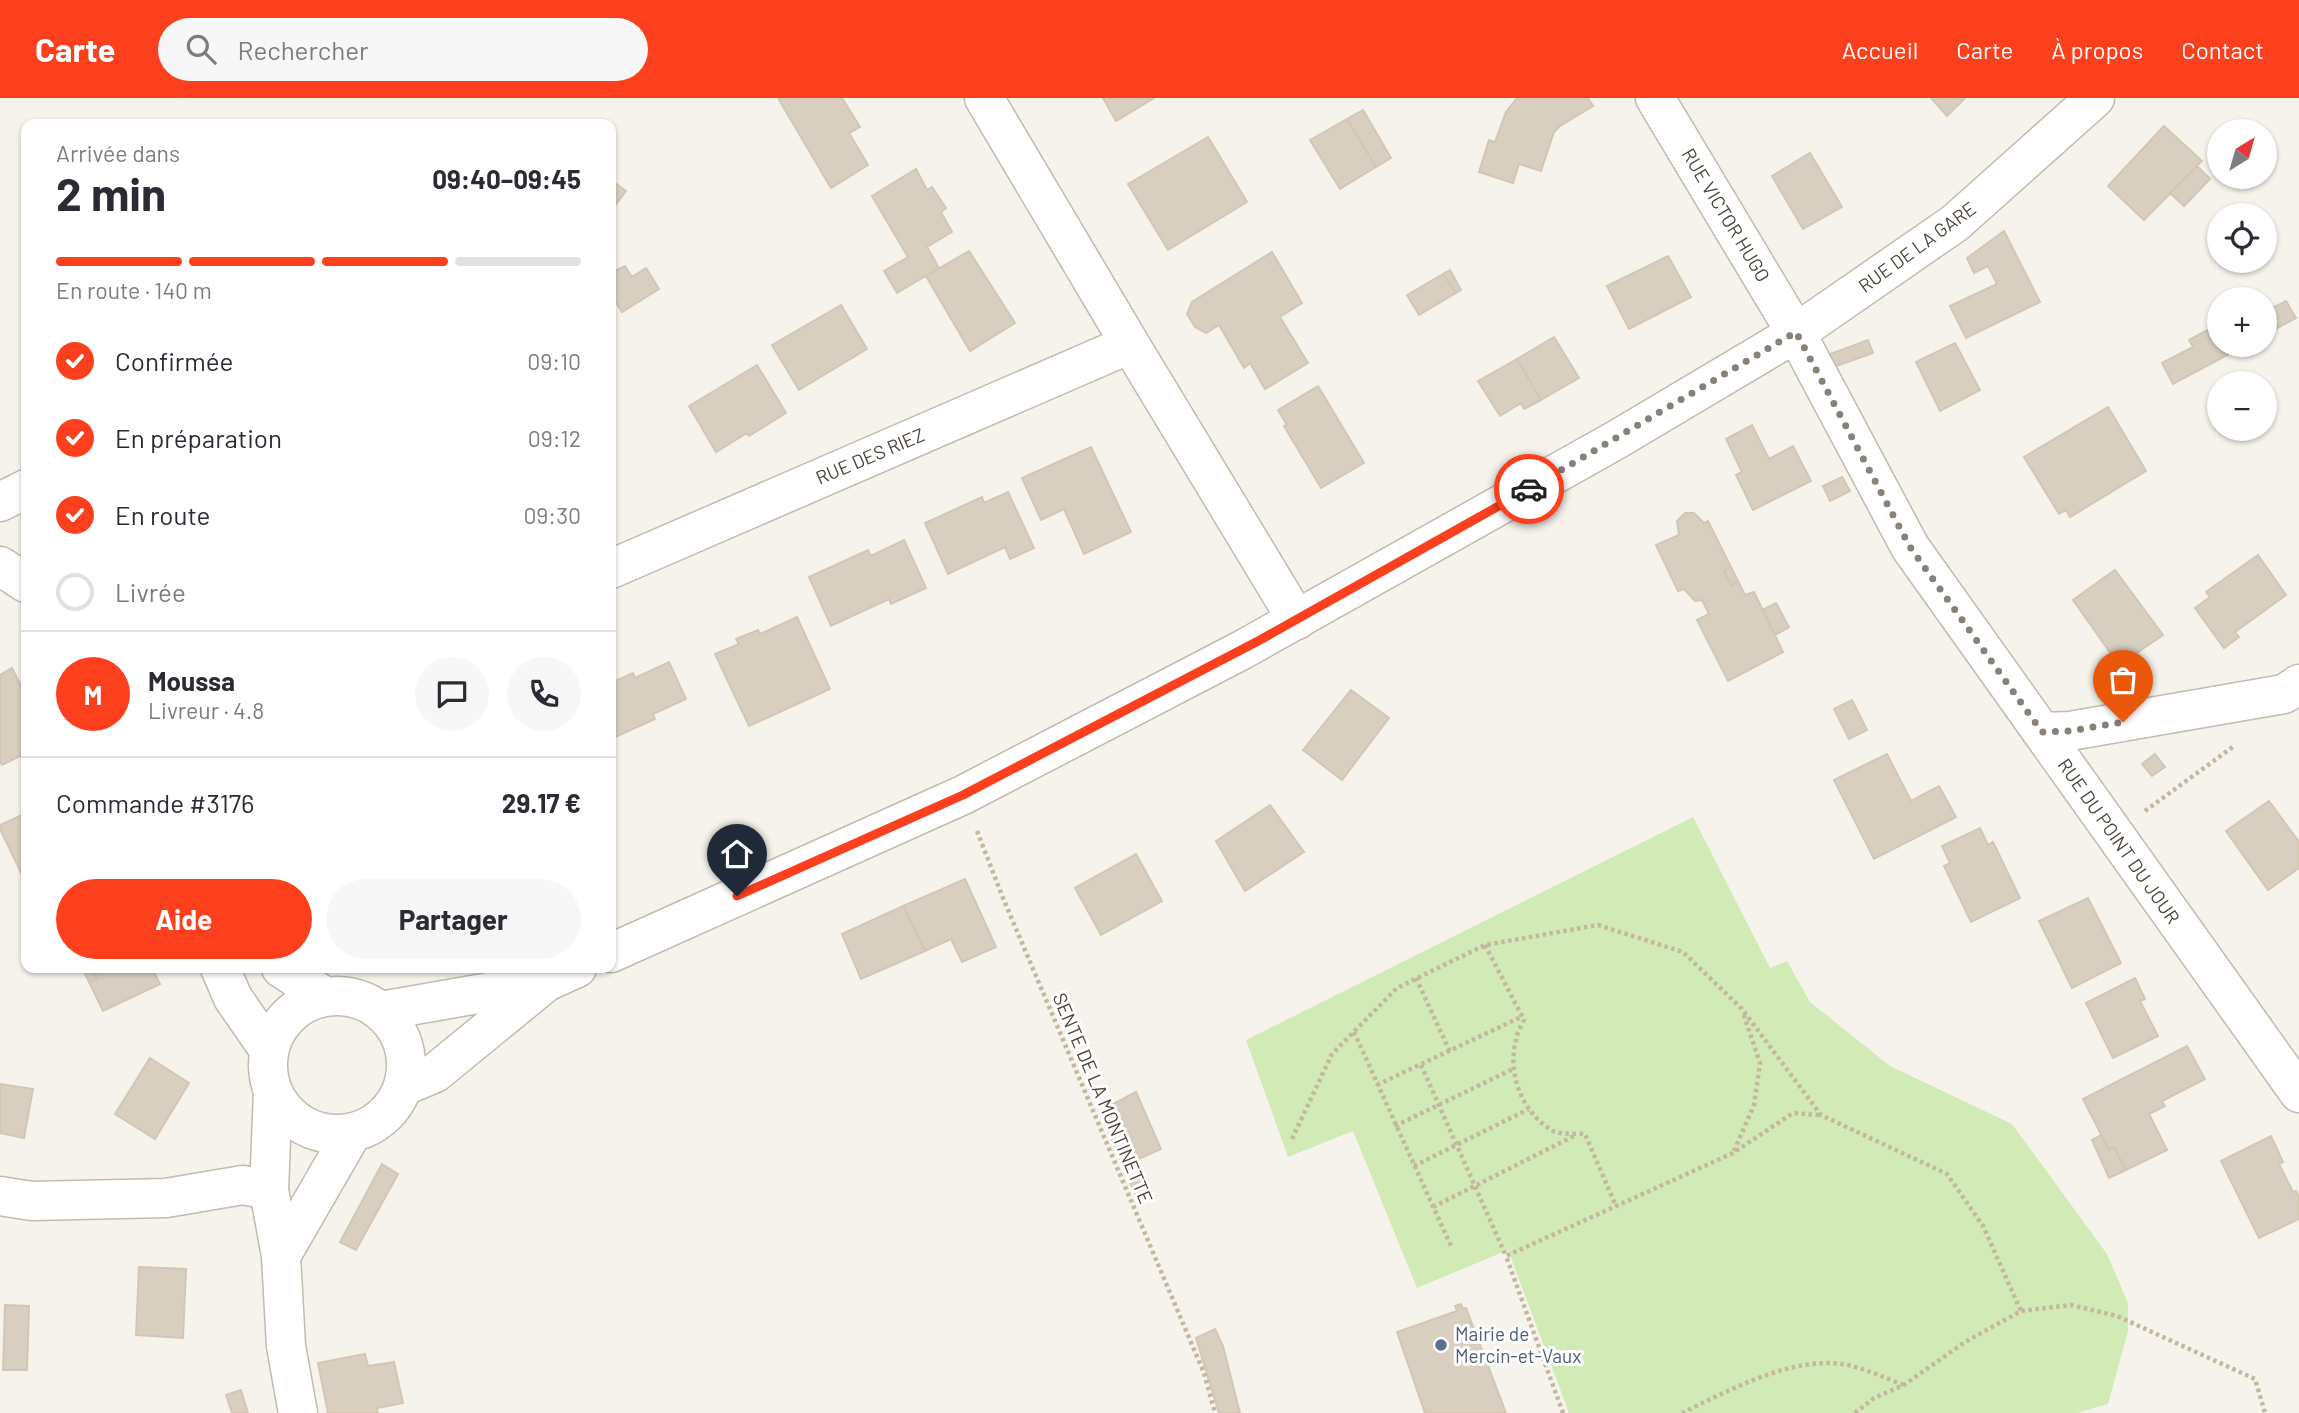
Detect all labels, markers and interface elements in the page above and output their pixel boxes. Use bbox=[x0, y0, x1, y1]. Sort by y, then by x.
search box bbox=[158, 18, 648, 81]
text: Carte bbox=[35, 29, 116, 69]
icon: search bbox=[182, 30, 220, 68]
text: Rechercher bbox=[238, 34, 368, 65]
text: Accueil bbox=[1842, 35, 1918, 64]
text: Carte bbox=[1956, 35, 2013, 64]
text: À propos bbox=[2051, 35, 2143, 64]
text: Contact bbox=[2181, 35, 2264, 64]
north arrow bbox=[2207, 119, 2277, 189]
map controls bbox=[2207, 119, 2277, 441]
text: Arrivée dans bbox=[56, 139, 180, 167]
street label: RUE VICTOR HUGO bbox=[1677, 144, 1775, 286]
text: 09:40–09:45 bbox=[432, 163, 581, 194]
text: 2 min bbox=[56, 165, 166, 220]
street label: RUE DE LA GARE bbox=[1854, 196, 1980, 297]
button: locate bbox=[2207, 203, 2277, 273]
text: En route · 140 m bbox=[56, 276, 212, 304]
button: + bbox=[2207, 287, 2277, 357]
icon: check bbox=[56, 342, 94, 380]
text: Confirmée bbox=[115, 345, 233, 376]
text: 09:10 bbox=[527, 347, 581, 375]
button: − bbox=[2207, 371, 2277, 441]
icon: check bbox=[56, 419, 94, 457]
text: En préparation bbox=[115, 422, 282, 453]
street label: RUE DES RIEZ bbox=[812, 422, 928, 489]
text: 09:12 bbox=[528, 424, 581, 452]
courier bbox=[1494, 454, 1564, 524]
icon: car bbox=[1510, 470, 1548, 508]
icon: check bbox=[56, 496, 94, 534]
text: En route bbox=[115, 499, 210, 530]
text: 09:30 bbox=[523, 501, 581, 529]
text: Livrée bbox=[115, 576, 186, 607]
pin bbox=[2093, 650, 2153, 722]
button: chat bbox=[415, 657, 489, 731]
button: phone bbox=[507, 657, 581, 731]
icon: bag bbox=[2104, 661, 2142, 699]
text: Moussa bbox=[148, 665, 235, 696]
text: M bbox=[84, 679, 102, 710]
text: Livreur · 4.8 bbox=[148, 696, 264, 724]
street label: RUE DU POINT DU JOUR bbox=[2054, 753, 2185, 928]
text: Commande #3176 bbox=[56, 787, 254, 818]
text: 29.17 € bbox=[502, 787, 581, 818]
pin bbox=[707, 824, 767, 896]
icon: home bbox=[718, 835, 756, 873]
button: Aide bbox=[56, 879, 312, 959]
button: Partager bbox=[326, 879, 581, 959]
street label: SENTE DE LA MONTINETTE bbox=[1049, 989, 1158, 1207]
place label: Mairie de Mercin-et-Vaux bbox=[1455, 1322, 1581, 1367]
marker: Mairie de Mercin-et-Vaux bbox=[1433, 1337, 1449, 1353]

